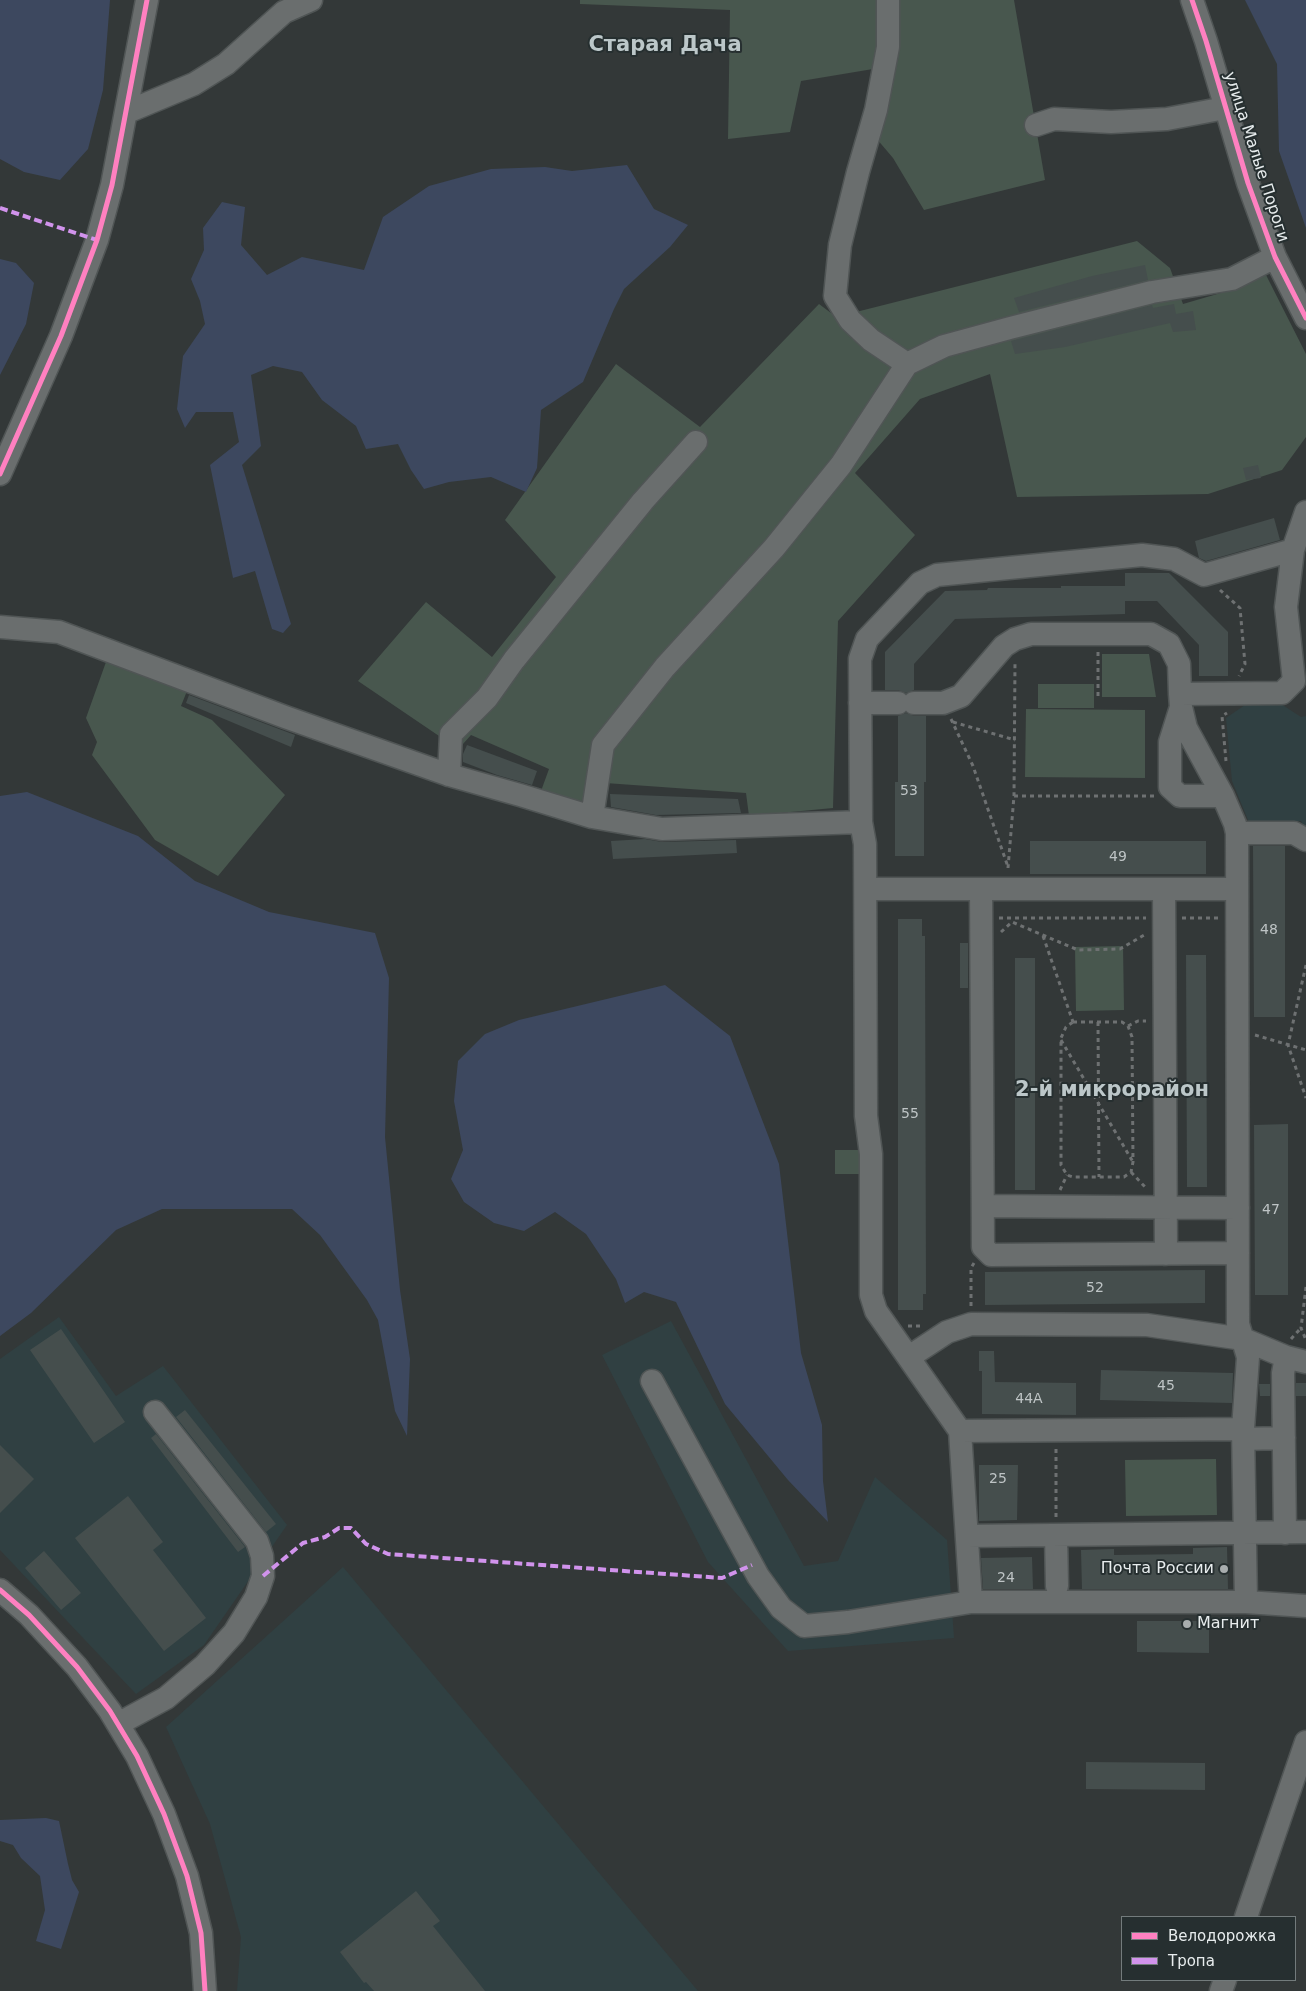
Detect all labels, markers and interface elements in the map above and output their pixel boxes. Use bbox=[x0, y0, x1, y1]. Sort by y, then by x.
district label: Старая Дача bbox=[588, 33, 742, 59]
street label: улица Малые Пороги bbox=[1219, 69, 1293, 245]
house number: 53 bbox=[900, 783, 918, 799]
house number: 49 bbox=[1109, 849, 1127, 865]
house number: 48 bbox=[1260, 922, 1278, 938]
district label: 2-й микрорайон bbox=[1015, 1078, 1209, 1104]
house number: 55 bbox=[901, 1106, 919, 1122]
house number: 47 bbox=[1262, 1202, 1280, 1218]
house number: 52 bbox=[1086, 1280, 1104, 1296]
house number: 45 bbox=[1157, 1378, 1175, 1394]
house number: 44А bbox=[1015, 1391, 1043, 1407]
house number: 25 bbox=[989, 1471, 1007, 1487]
place label: Почта России bbox=[1101, 1559, 1214, 1579]
marker: Почта России bbox=[1218, 1563, 1230, 1575]
house number: 24 bbox=[997, 1570, 1015, 1586]
place label: Магнит bbox=[1197, 1614, 1259, 1634]
marker: Магнит bbox=[1181, 1618, 1193, 1630]
legend bbox=[1121, 1916, 1296, 1981]
text: Велодорожка bbox=[1168, 1927, 1276, 1945]
text: Тропа bbox=[1168, 1952, 1215, 1970]

